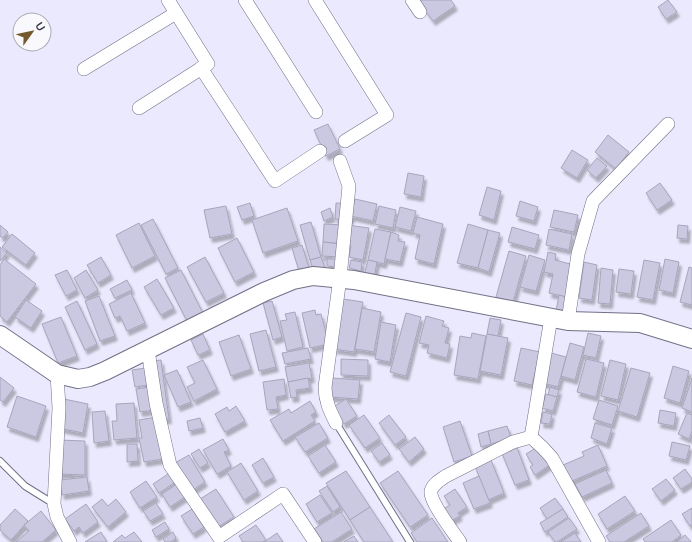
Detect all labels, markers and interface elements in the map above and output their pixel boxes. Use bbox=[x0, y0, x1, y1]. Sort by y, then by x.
north arrow bbox=[12, 12, 52, 52]
text: U bbox=[32, 19, 48, 34]

